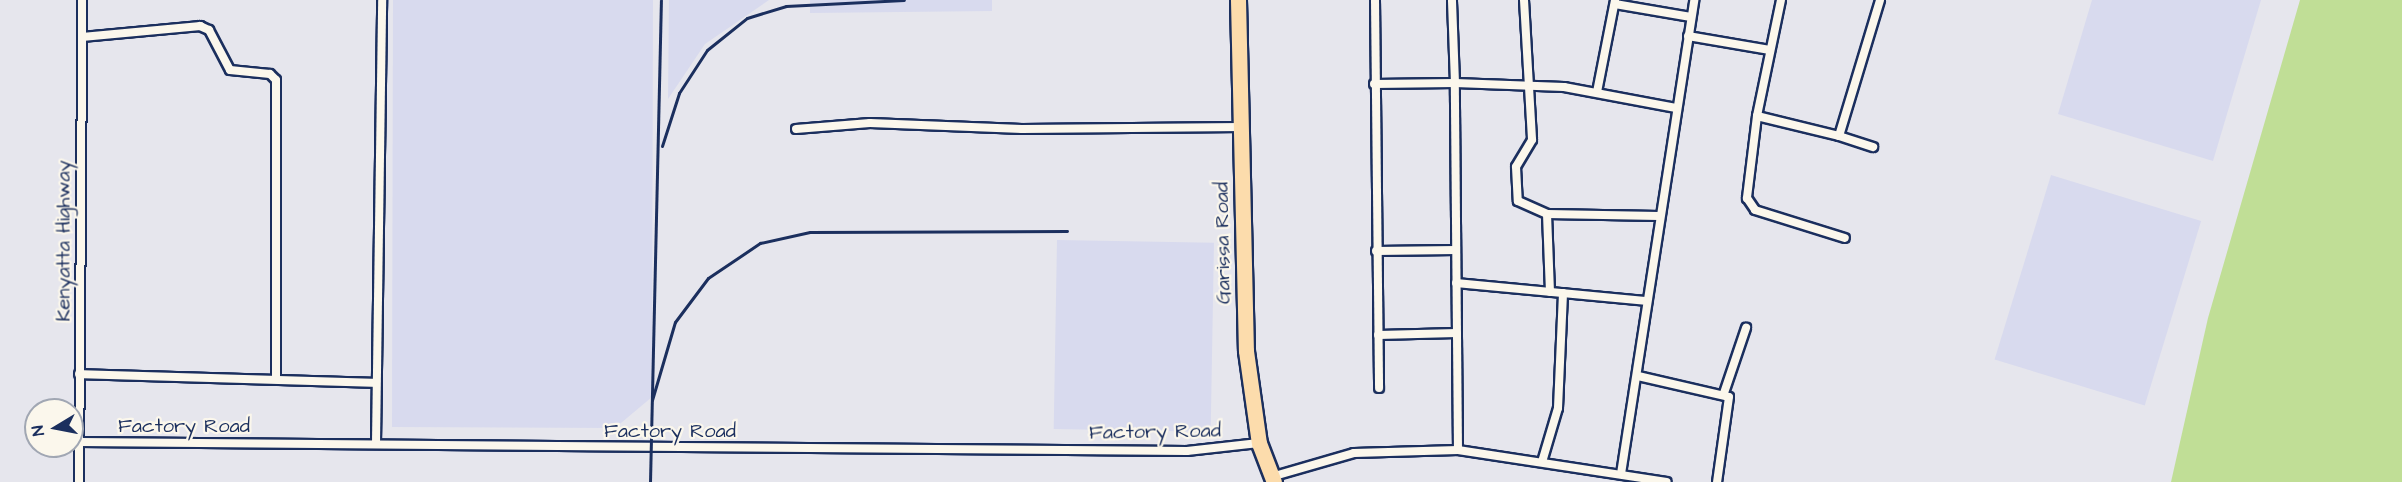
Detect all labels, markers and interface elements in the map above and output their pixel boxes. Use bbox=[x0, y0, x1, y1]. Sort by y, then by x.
street label: Kenyatta Highway bbox=[52, 160, 76, 322]
street label: Garissa Road bbox=[1210, 182, 1236, 304]
north arrow bbox=[24, 398, 84, 458]
street label: Factory Road bbox=[118, 414, 250, 438]
street label: Factory Road bbox=[604, 419, 736, 443]
street label: Factory Road bbox=[1089, 419, 1221, 445]
text: N bbox=[27, 424, 50, 438]

